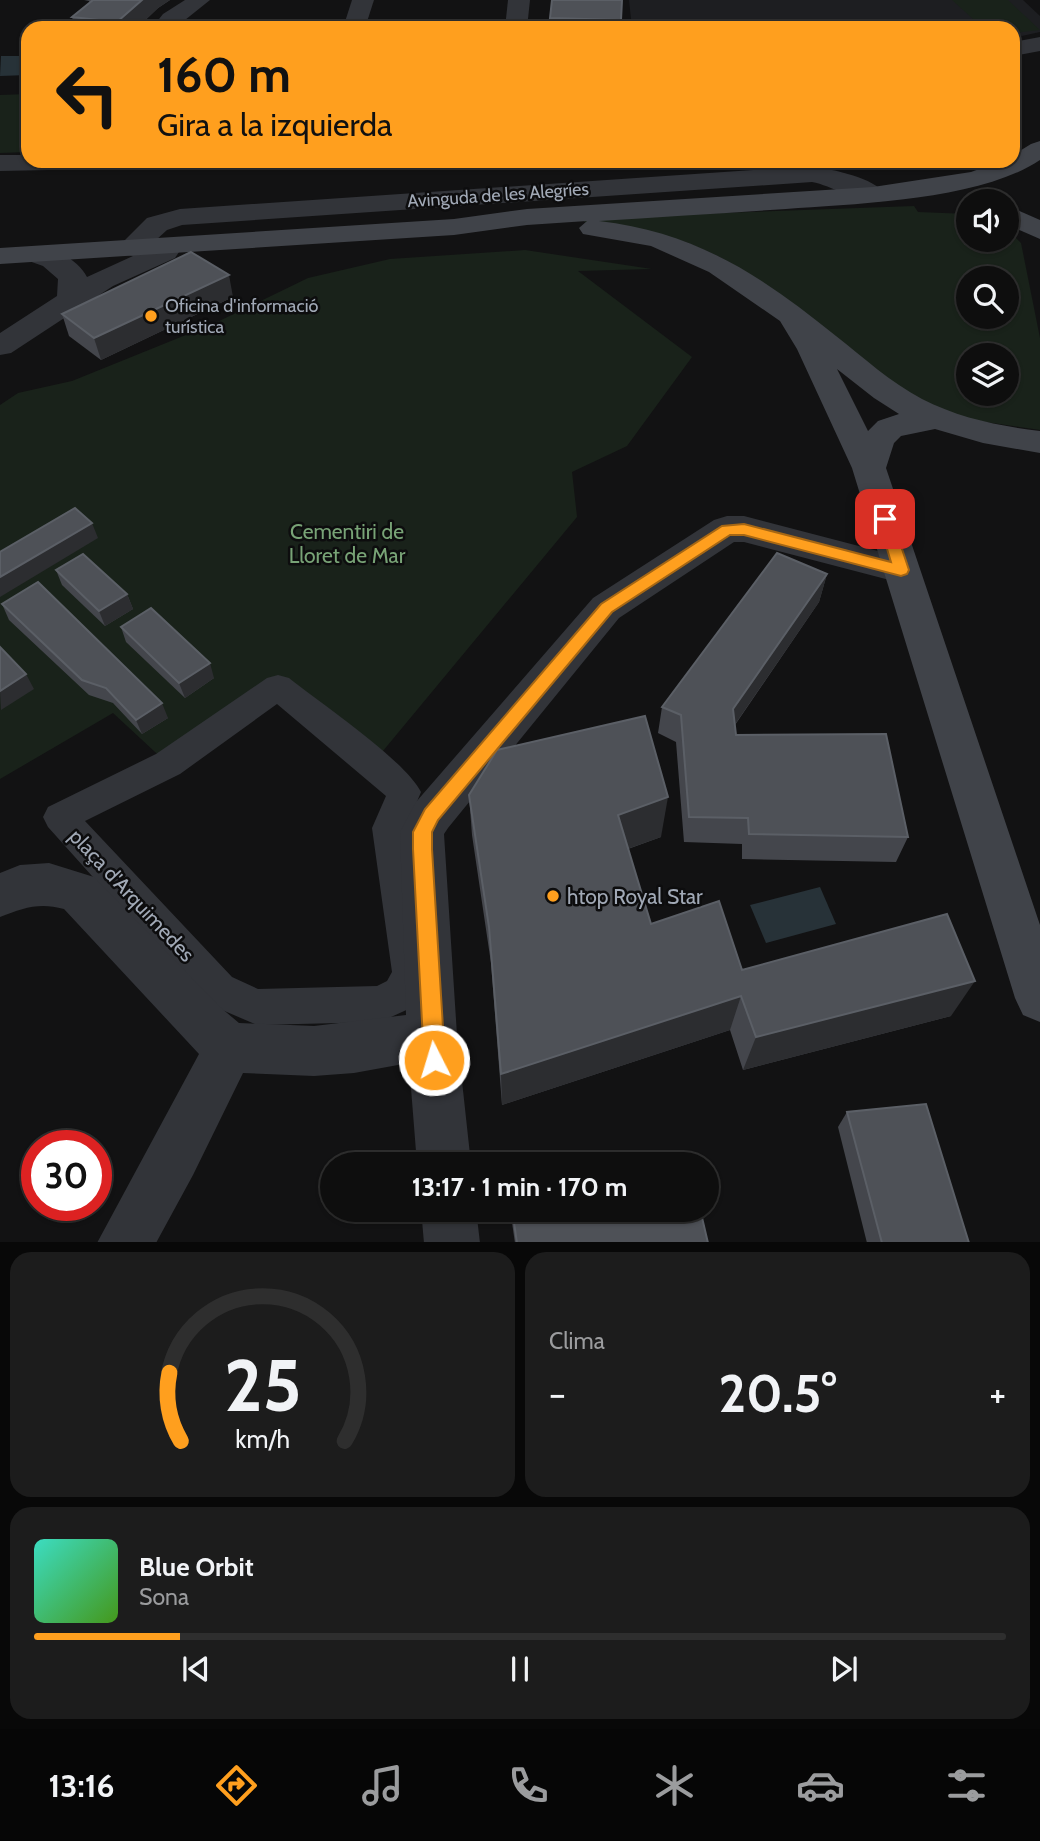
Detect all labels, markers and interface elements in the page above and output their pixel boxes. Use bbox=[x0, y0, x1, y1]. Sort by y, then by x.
text: 160 m bbox=[157, 45, 291, 104]
icon: left bbox=[42, 49, 133, 140]
text: Gira a la izquierda bbox=[157, 105, 392, 144]
street label: Avinguda de les Alegríes bbox=[407, 178, 589, 212]
map controls bbox=[956, 189, 1019, 406]
button: sound bbox=[956, 189, 1019, 252]
button: search bbox=[956, 266, 1019, 329]
place label: Oficina d'informació turística bbox=[165, 295, 318, 338]
marker: Oficina d'informació turística bbox=[143, 308, 159, 324]
button: layers bbox=[956, 343, 1019, 406]
pin bbox=[855, 489, 915, 549]
icon: arrive bbox=[866, 500, 904, 538]
park label: Cementiri de Lloret de Mar bbox=[289, 519, 406, 568]
street label: plaça d'Arquimedes bbox=[64, 824, 200, 967]
place label: htop Royal Star bbox=[567, 884, 703, 909]
marker: htop Royal Star bbox=[545, 888, 561, 904]
position arrow bbox=[397, 1023, 471, 1097]
speed limit sign: 30 bbox=[21, 1130, 112, 1221]
text: 13:17 · 1 min · 170 m bbox=[412, 1171, 627, 1203]
text: Clima bbox=[549, 1327, 605, 1355]
text: 25 bbox=[224, 1341, 301, 1429]
text: 20.5° bbox=[718, 1362, 837, 1425]
text: − bbox=[549, 1370, 566, 1417]
text: + bbox=[989, 1370, 1006, 1417]
text: km/h bbox=[235, 1423, 290, 1453]
text: Blue Orbit bbox=[139, 1551, 254, 1583]
text: Sona bbox=[139, 1583, 189, 1611]
icon: previous bbox=[177, 1650, 215, 1688]
icon: pause bbox=[501, 1650, 539, 1688]
icon: next bbox=[825, 1650, 863, 1688]
icon: directions bbox=[212, 1761, 261, 1810]
icon: music bbox=[358, 1761, 407, 1810]
icon: phone bbox=[504, 1761, 553, 1810]
icon: climate bbox=[650, 1761, 699, 1810]
icon: car bbox=[796, 1761, 845, 1810]
icon: filters bbox=[942, 1761, 991, 1810]
text: 13:16 bbox=[49, 1766, 115, 1805]

